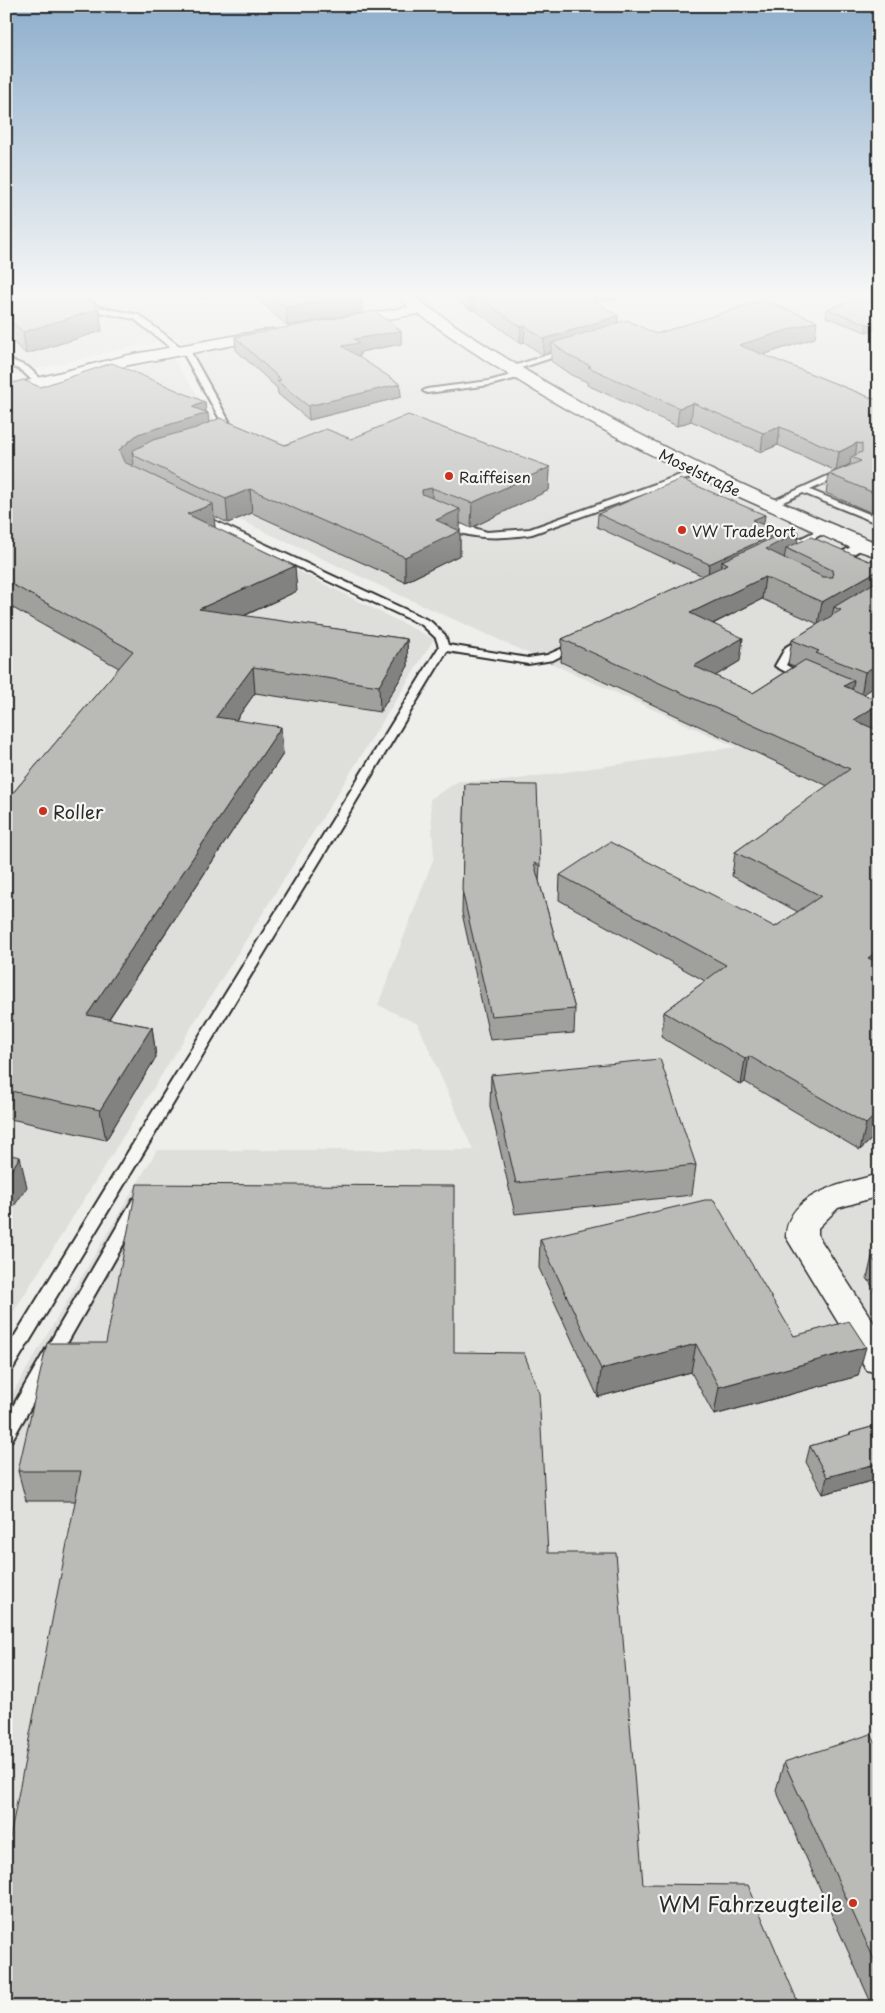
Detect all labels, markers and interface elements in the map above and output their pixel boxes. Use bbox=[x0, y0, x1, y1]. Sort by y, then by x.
street label: Moselstraße bbox=[655, 442, 745, 502]
place label: Raiffeisen bbox=[459, 465, 531, 488]
marker: Raiffeisen bbox=[443, 470, 455, 482]
place label: VW TradePort bbox=[692, 519, 796, 542]
marker: VW TradePort bbox=[676, 524, 688, 536]
place label: Roller bbox=[53, 798, 104, 825]
marker: Roller bbox=[37, 805, 49, 817]
place label: WM Fahrzeugteile bbox=[659, 1887, 843, 1919]
marker: WM Fahrzeugteile bbox=[847, 1897, 859, 1909]

